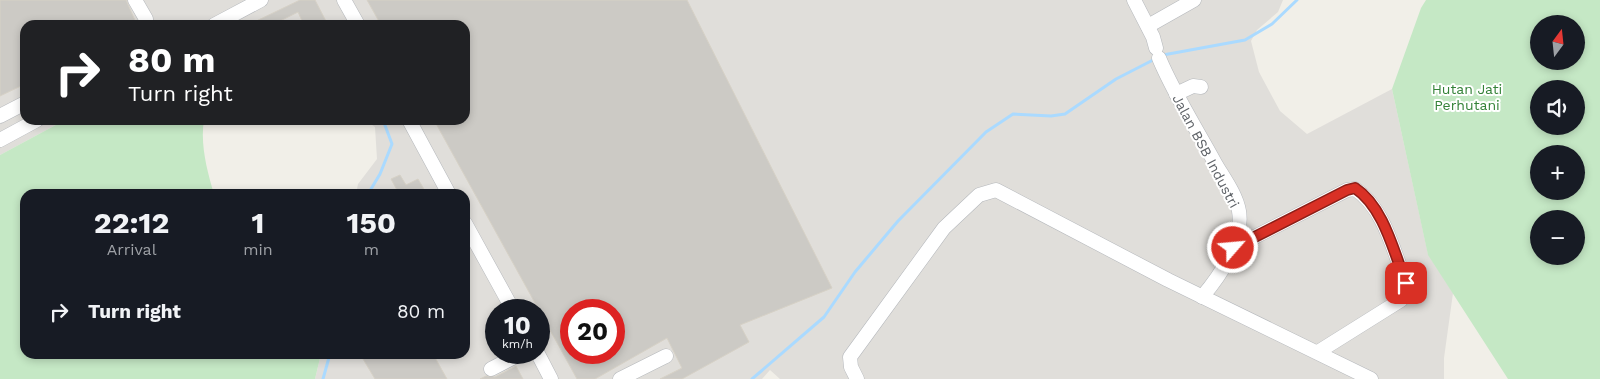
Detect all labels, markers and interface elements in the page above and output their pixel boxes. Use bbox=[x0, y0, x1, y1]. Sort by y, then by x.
north arrow bbox=[1530, 15, 1585, 70]
map controls bbox=[1530, 15, 1585, 265]
text: 80 m bbox=[128, 39, 215, 81]
icon: right bbox=[45, 40, 110, 105]
button: sound bbox=[1530, 80, 1585, 135]
text: Turn right bbox=[128, 81, 233, 106]
park label: Hutan Jati Perhutani bbox=[1432, 81, 1502, 113]
street label: Jalan BSB Industri bbox=[1169, 92, 1243, 210]
button: + bbox=[1530, 145, 1585, 200]
text: 22:12 bbox=[94, 205, 169, 240]
text: 1 bbox=[251, 205, 264, 240]
text: 150 bbox=[346, 205, 396, 240]
button: − bbox=[1530, 210, 1585, 265]
position arrow bbox=[1206, 221, 1258, 273]
text: Arrival bbox=[107, 240, 157, 259]
text: min bbox=[243, 240, 273, 259]
text: m bbox=[364, 240, 379, 259]
pin bbox=[1385, 262, 1427, 304]
icon: arrive bbox=[1392, 269, 1420, 297]
icon: right bbox=[45, 298, 73, 326]
speed limit sign: 20 bbox=[560, 299, 625, 364]
text: Turn right bbox=[88, 300, 181, 323]
text: 80 m bbox=[397, 300, 445, 323]
text: 10 bbox=[504, 311, 531, 340]
text: km/h bbox=[502, 337, 533, 351]

